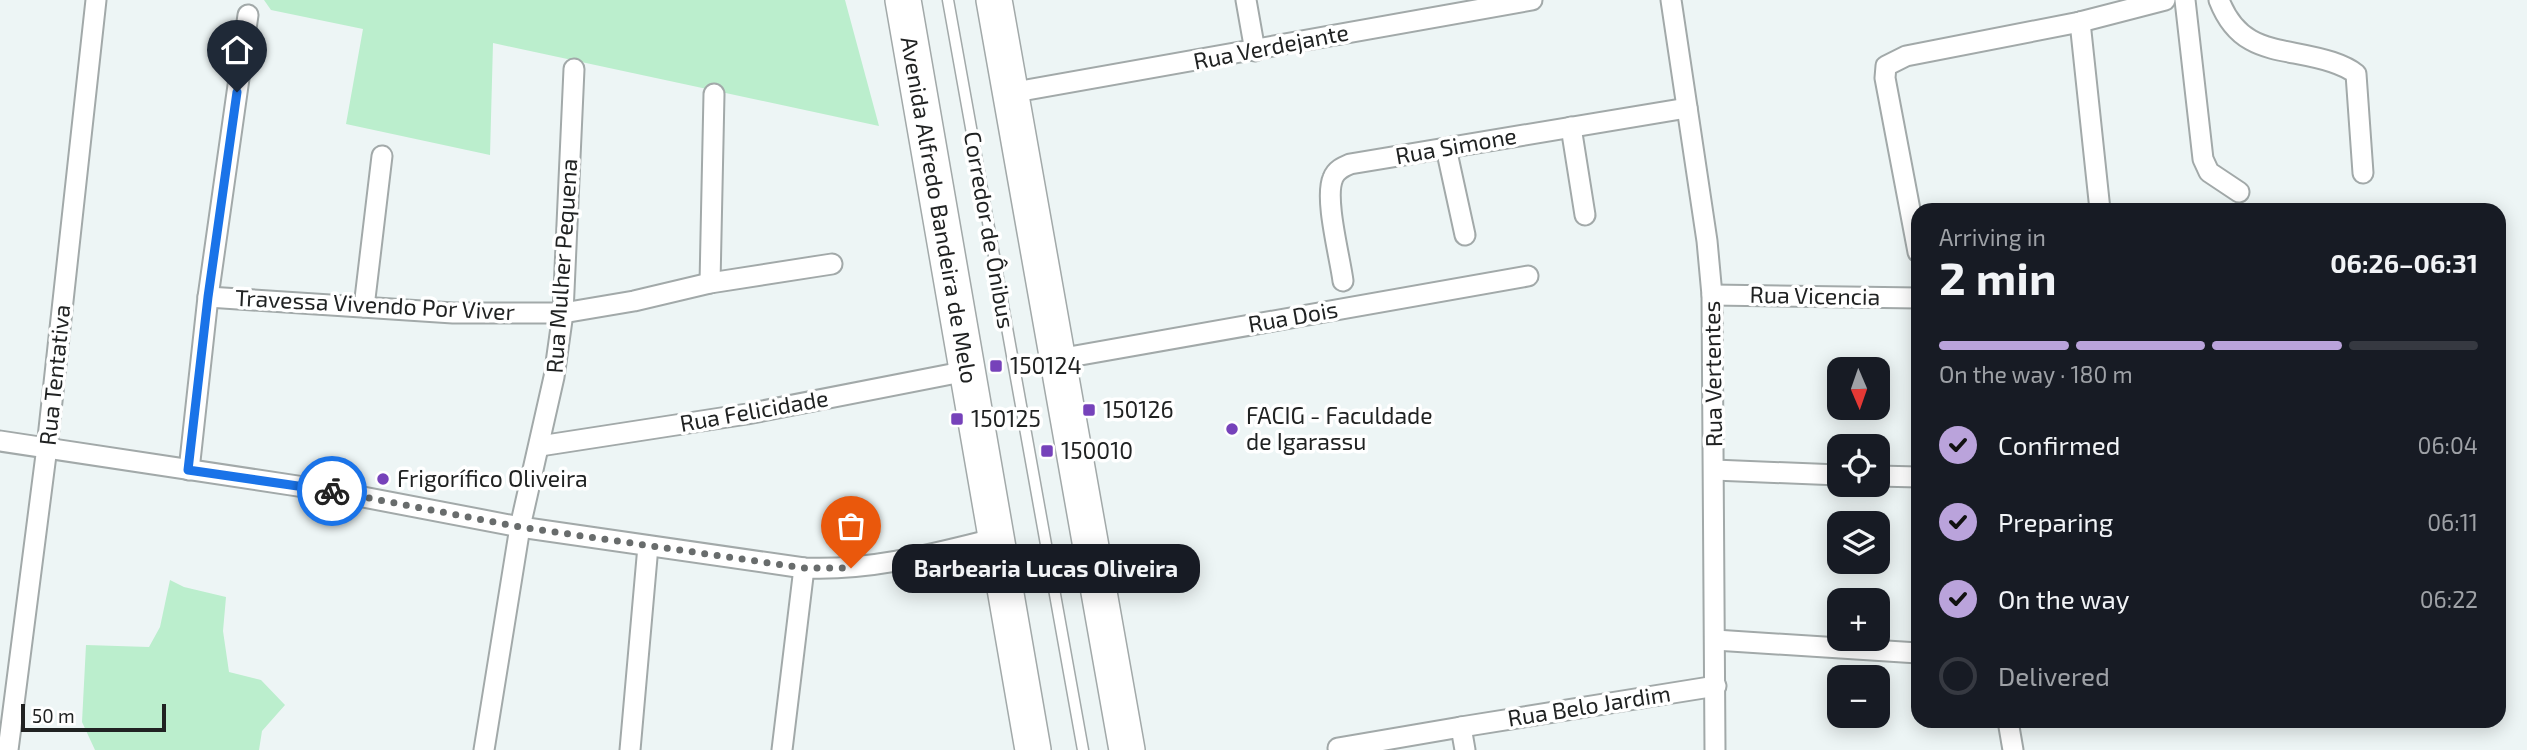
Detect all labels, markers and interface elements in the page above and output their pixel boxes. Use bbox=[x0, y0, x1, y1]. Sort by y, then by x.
street label: Rua Verdejante bbox=[1191, 17, 1351, 75]
pin bbox=[207, 20, 267, 92]
icon: home bbox=[218, 31, 256, 69]
street label: Avenida Alfredo Bandeira de Melo bbox=[896, 34, 984, 385]
street label: Rua Simone bbox=[1393, 121, 1519, 169]
street label: Corredor de Ônibus bbox=[959, 129, 1021, 331]
street label: Rua Mulher Pequena bbox=[540, 158, 582, 374]
text: Arriving in bbox=[1939, 223, 2046, 251]
text: 06:26–06:31 bbox=[2330, 247, 2478, 278]
text: 2 min bbox=[1939, 249, 2057, 304]
street label: Rua Vicencia bbox=[1749, 280, 1881, 310]
street label: Travessa Vivendo Por Viver bbox=[234, 283, 516, 325]
street label: Rua Dois bbox=[1246, 294, 1340, 338]
street label: Rua Vertentes bbox=[1697, 301, 1727, 448]
street label: Rua Tentativa bbox=[33, 303, 75, 447]
place label: 150124 bbox=[1010, 351, 1082, 379]
north arrow bbox=[1827, 357, 1890, 420]
map controls bbox=[1827, 357, 1890, 728]
marker: 150124 bbox=[988, 358, 1004, 374]
text: On the way · 180 m bbox=[1939, 360, 2133, 388]
street label: Rua Felicidade bbox=[677, 383, 830, 437]
place label: 150126 bbox=[1103, 395, 1174, 423]
place label: FACIG - Faculdade de Igarassu bbox=[1246, 401, 1433, 455]
marker: 150126 bbox=[1081, 402, 1097, 418]
place label: 150125 bbox=[971, 404, 1041, 432]
marker: 150125 bbox=[949, 411, 965, 427]
marker: FACIG - Faculdade de Igarassu bbox=[1224, 421, 1240, 437]
icon: check bbox=[1939, 426, 1977, 464]
text: Confirmed bbox=[1998, 429, 2121, 460]
text: 06:04 bbox=[2418, 431, 2478, 459]
button: locate bbox=[1827, 434, 1890, 497]
place label: 150010 bbox=[1061, 436, 1133, 464]
marker: 150010 bbox=[1039, 443, 1055, 459]
courier bbox=[297, 456, 367, 526]
place label: Frigorífico Oliveira bbox=[397, 464, 588, 492]
marker: Frigorífico Oliveira bbox=[375, 471, 391, 487]
icon: bike bbox=[313, 472, 351, 510]
pin bbox=[821, 496, 881, 568]
icon: check bbox=[1939, 503, 1977, 541]
text: Preparing bbox=[1998, 506, 2113, 537]
icon: bag bbox=[832, 507, 870, 545]
text: 06:11 bbox=[2427, 508, 2478, 536]
button: layers bbox=[1827, 511, 1890, 574]
callout: Barbearia Lucas Oliveira bbox=[893, 544, 1201, 592]
text: Barbearia Lucas Oliveira bbox=[914, 554, 1178, 582]
icon: check bbox=[1939, 580, 1977, 618]
text: On the way bbox=[1998, 583, 2129, 614]
text: 06:22 bbox=[2420, 585, 2478, 613]
button: + bbox=[1827, 588, 1890, 651]
text: Delivered bbox=[1998, 660, 2110, 691]
button: − bbox=[1827, 665, 1890, 728]
street label: Rua Belo Jardim bbox=[1505, 678, 1672, 732]
scale bar bbox=[21, 701, 166, 733]
text: 50 m bbox=[32, 704, 75, 727]

